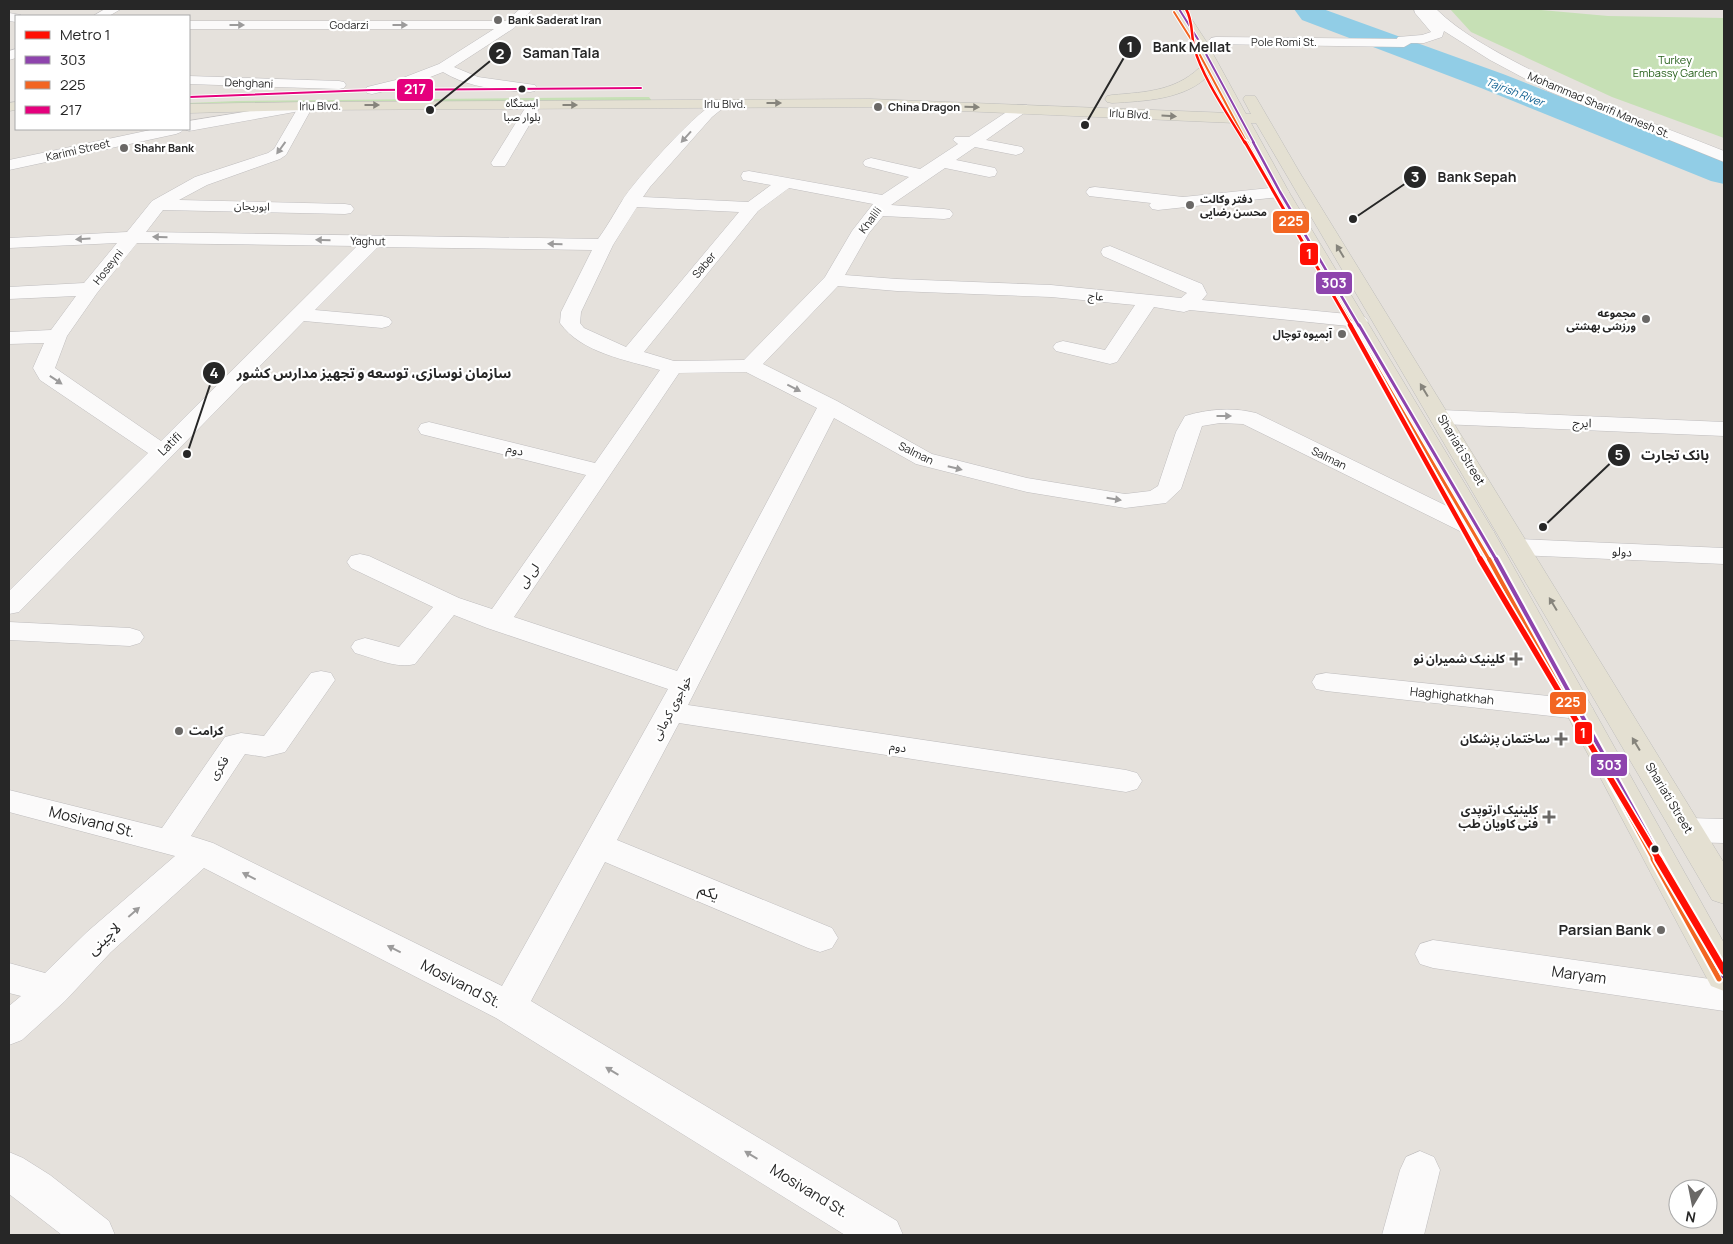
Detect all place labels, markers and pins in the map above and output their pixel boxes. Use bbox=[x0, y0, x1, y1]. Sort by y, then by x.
place label: Bank Saderat Iran bbox=[508, 12, 601, 27]
marker: Bank Saderat Iran bbox=[492, 14, 504, 26]
callout: Bank Mellat bbox=[1118, 32, 1241, 61]
callout: Saman Tala bbox=[487, 39, 609, 68]
marker: ایستگاه بلوار صبا bbox=[517, 84, 527, 94]
place label: ایستگاه بلوار صبا bbox=[503, 95, 541, 124]
place label: China Dragon bbox=[888, 99, 960, 114]
marker: China Dragon bbox=[872, 101, 884, 113]
place label: Shahr Bank bbox=[134, 140, 195, 155]
marker: Shahr Bank bbox=[118, 142, 130, 154]
callout: Bank Sepah bbox=[1403, 162, 1526, 191]
place label: دفتر وکالت محسن رضایی bbox=[1200, 191, 1267, 219]
marker: دفتر وکالت محسن رضایی bbox=[1184, 199, 1196, 211]
place label: مجموعه ورزشی بهشتی bbox=[1566, 305, 1636, 333]
marker: مجموعه ورزشی بهشتی bbox=[1640, 313, 1652, 325]
place label: آبمیوه توچال bbox=[1273, 326, 1332, 342]
marker: آبمیوه توچال bbox=[1336, 328, 1348, 340]
callout: سازمان نوسازی، توسعه و تجهیز مدارس کشور bbox=[201, 358, 521, 387]
callout: بانک تجارت bbox=[1606, 441, 1720, 470]
place label: کلینیک شمیران نو bbox=[1414, 650, 1506, 667]
marker: کلینیک شمیران نو bbox=[1509, 652, 1523, 666]
place label: کرامت bbox=[189, 722, 224, 739]
marker: کرامت bbox=[173, 725, 185, 737]
place label: ساختمان پزشکان bbox=[1460, 730, 1550, 748]
marker: ساختمان پزشکان bbox=[1554, 732, 1568, 746]
place label: کلینیک ارتوپدی فنی کاویان طب bbox=[1458, 801, 1539, 832]
marker: کلینیک ارتوپدی فنی کاویان طب bbox=[1542, 810, 1556, 824]
unlabelled marker bbox=[1650, 844, 1660, 854]
place label: Parsian Bank bbox=[1558, 919, 1652, 940]
marker: Parsian Bank bbox=[1655, 924, 1667, 936]

